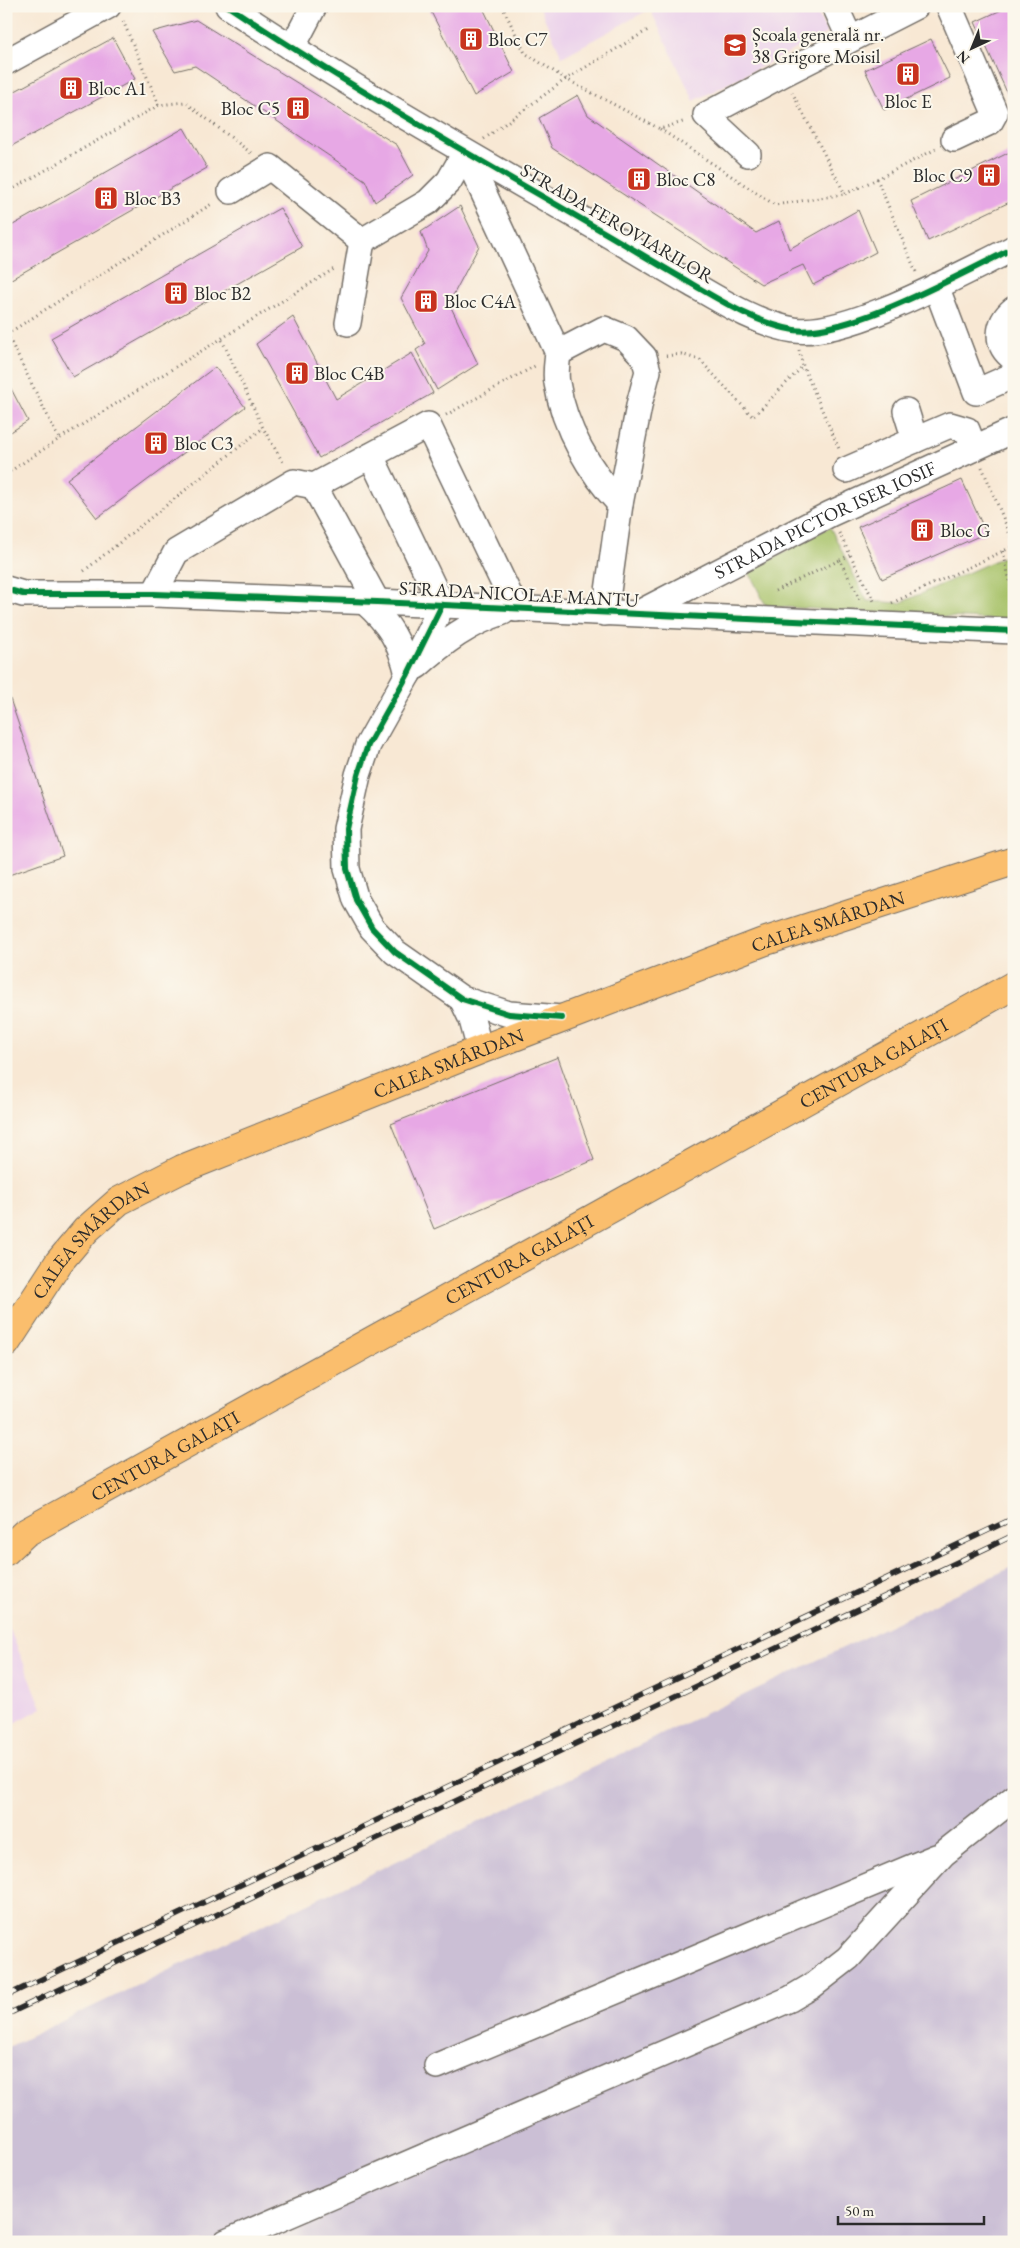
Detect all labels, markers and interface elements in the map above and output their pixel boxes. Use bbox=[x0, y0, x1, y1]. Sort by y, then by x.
place label: Școala generală nr. 38 Grigore Moisil bbox=[752, 22, 884, 69]
north arrow bbox=[948, 22, 998, 72]
building icon: Bloc C7 bbox=[458, 26, 484, 52]
place label: Bloc C7 bbox=[488, 27, 548, 52]
school or university icon: Școala generală nr. 38 Grigore Moisil bbox=[722, 32, 748, 58]
text: N bbox=[952, 46, 973, 68]
building icon: Bloc E bbox=[895, 61, 921, 87]
building icon: Bloc A1 bbox=[58, 75, 84, 101]
place label: Bloc A1 bbox=[88, 76, 147, 101]
place label: Bloc E bbox=[884, 89, 932, 114]
building icon: Bloc C5 bbox=[285, 95, 311, 121]
place label: Bloc C5 bbox=[221, 96, 280, 121]
street label: STRADA FEROVIARILOR bbox=[516, 157, 718, 289]
building icon: Bloc C9 bbox=[976, 162, 1002, 188]
place label: Bloc C9 bbox=[913, 163, 972, 188]
building icon: Bloc C8 bbox=[626, 166, 652, 192]
place label: Bloc C8 bbox=[656, 167, 715, 192]
building icon: Bloc B3 bbox=[93, 185, 119, 211]
place label: Bloc B3 bbox=[124, 186, 181, 211]
building icon: Bloc B2 bbox=[163, 280, 189, 306]
place label: Bloc B2 bbox=[194, 281, 251, 306]
building icon: Bloc C4A bbox=[413, 288, 439, 314]
place label: Bloc C4A bbox=[444, 289, 517, 314]
building icon: Bloc C4B bbox=[284, 360, 310, 386]
place label: Bloc C4B bbox=[314, 361, 384, 386]
building icon: Bloc C3 bbox=[143, 430, 169, 456]
place label: Bloc C3 bbox=[174, 431, 233, 456]
street label: STRADA PICTOR ISER IOSIF bbox=[710, 455, 940, 585]
building icon: Bloc G bbox=[909, 517, 935, 543]
place label: Bloc G bbox=[940, 518, 991, 543]
street label: STRADA NICOLAE MANTU bbox=[398, 575, 640, 613]
street label: CALEA SMÂRDAN bbox=[747, 885, 908, 958]
street label: CENTURA GALAȚI bbox=[795, 1012, 952, 1114]
street label: CALEA SMÂRDAN bbox=[369, 1022, 527, 1104]
street label: CALEA SMÂRDAN bbox=[26, 1175, 154, 1304]
street label: CENTURA GALAȚI bbox=[440, 1208, 598, 1310]
street label: CENTURA GALAȚI bbox=[86, 1404, 244, 1507]
scale bar bbox=[838, 2193, 984, 2225]
text: 50 m bbox=[845, 2201, 874, 2220]

